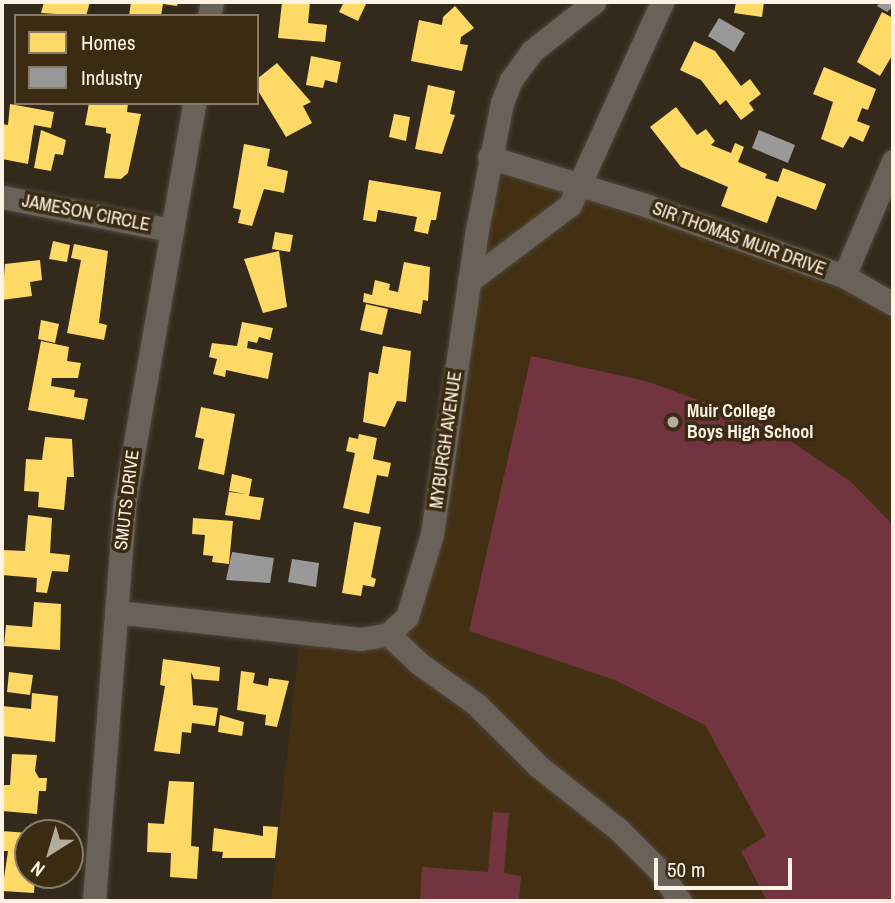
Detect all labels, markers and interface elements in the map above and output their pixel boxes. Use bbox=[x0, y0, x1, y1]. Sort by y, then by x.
legend bbox=[14, 14, 259, 105]
text: Homes bbox=[81, 28, 136, 57]
text: Industry bbox=[81, 63, 142, 92]
street label: JAMESON CIRCLE bbox=[20, 190, 152, 236]
street label: SIR THOMAS MUIR DRIVE bbox=[649, 198, 829, 280]
street label: MYBURGH AVENUE bbox=[426, 370, 466, 510]
place label: Muir College Boys High School bbox=[687, 401, 813, 444]
marker: Muir College Boys High School bbox=[665, 414, 681, 430]
street label: SMUTS DRIVE bbox=[110, 449, 144, 551]
north arrow bbox=[14, 819, 84, 889]
scale bar bbox=[657, 844, 795, 888]
text: N bbox=[25, 855, 50, 883]
text: 50 m bbox=[667, 855, 705, 884]

